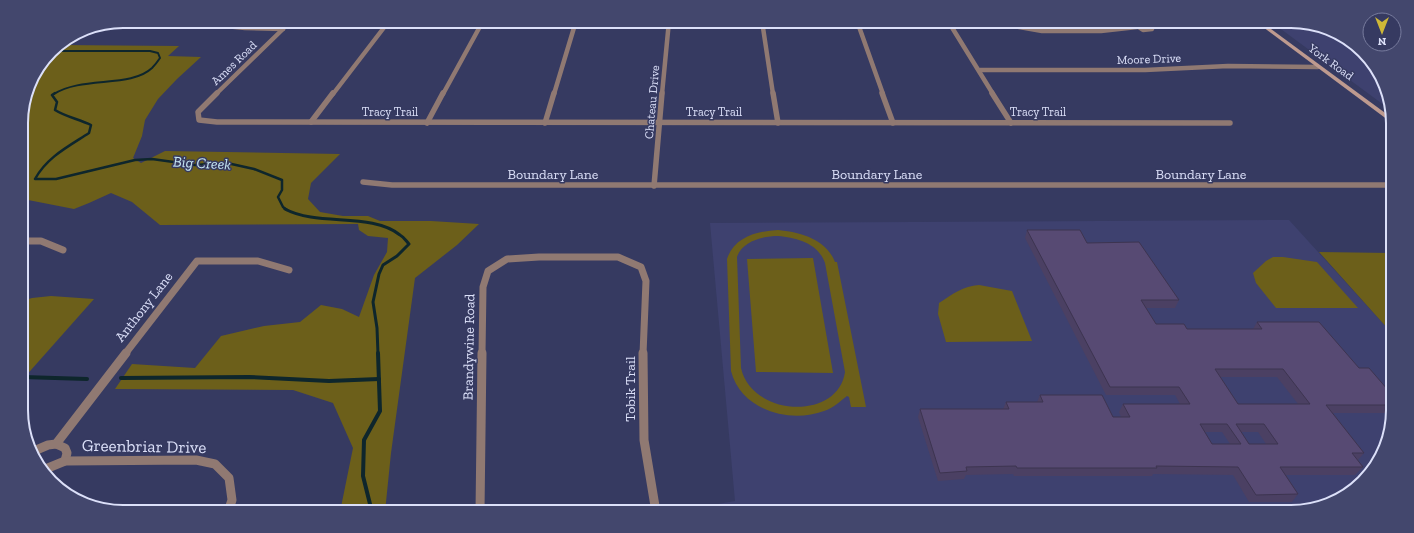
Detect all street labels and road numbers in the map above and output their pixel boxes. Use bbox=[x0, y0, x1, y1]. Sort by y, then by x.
street label: Ames Road bbox=[208, 38, 260, 88]
street label: York Road bbox=[1305, 40, 1357, 83]
street label: Moore Drive bbox=[1117, 51, 1182, 67]
street label: Chateau Drive bbox=[642, 64, 662, 139]
street label: Tracy Trail bbox=[362, 105, 418, 119]
street label: Tracy Trail bbox=[686, 105, 742, 119]
street label: Tracy Trail bbox=[1010, 105, 1066, 119]
street label: Boundary Lane bbox=[508, 166, 599, 183]
street label: Boundary Lane bbox=[832, 166, 923, 183]
street label: Boundary Lane bbox=[1156, 166, 1247, 183]
street label: Anthony Lane bbox=[111, 268, 177, 345]
street label: Brandywine Road bbox=[460, 293, 478, 400]
street label: Tobik Trail bbox=[622, 356, 639, 422]
street label: Greenbriar Drive bbox=[82, 435, 206, 457]

